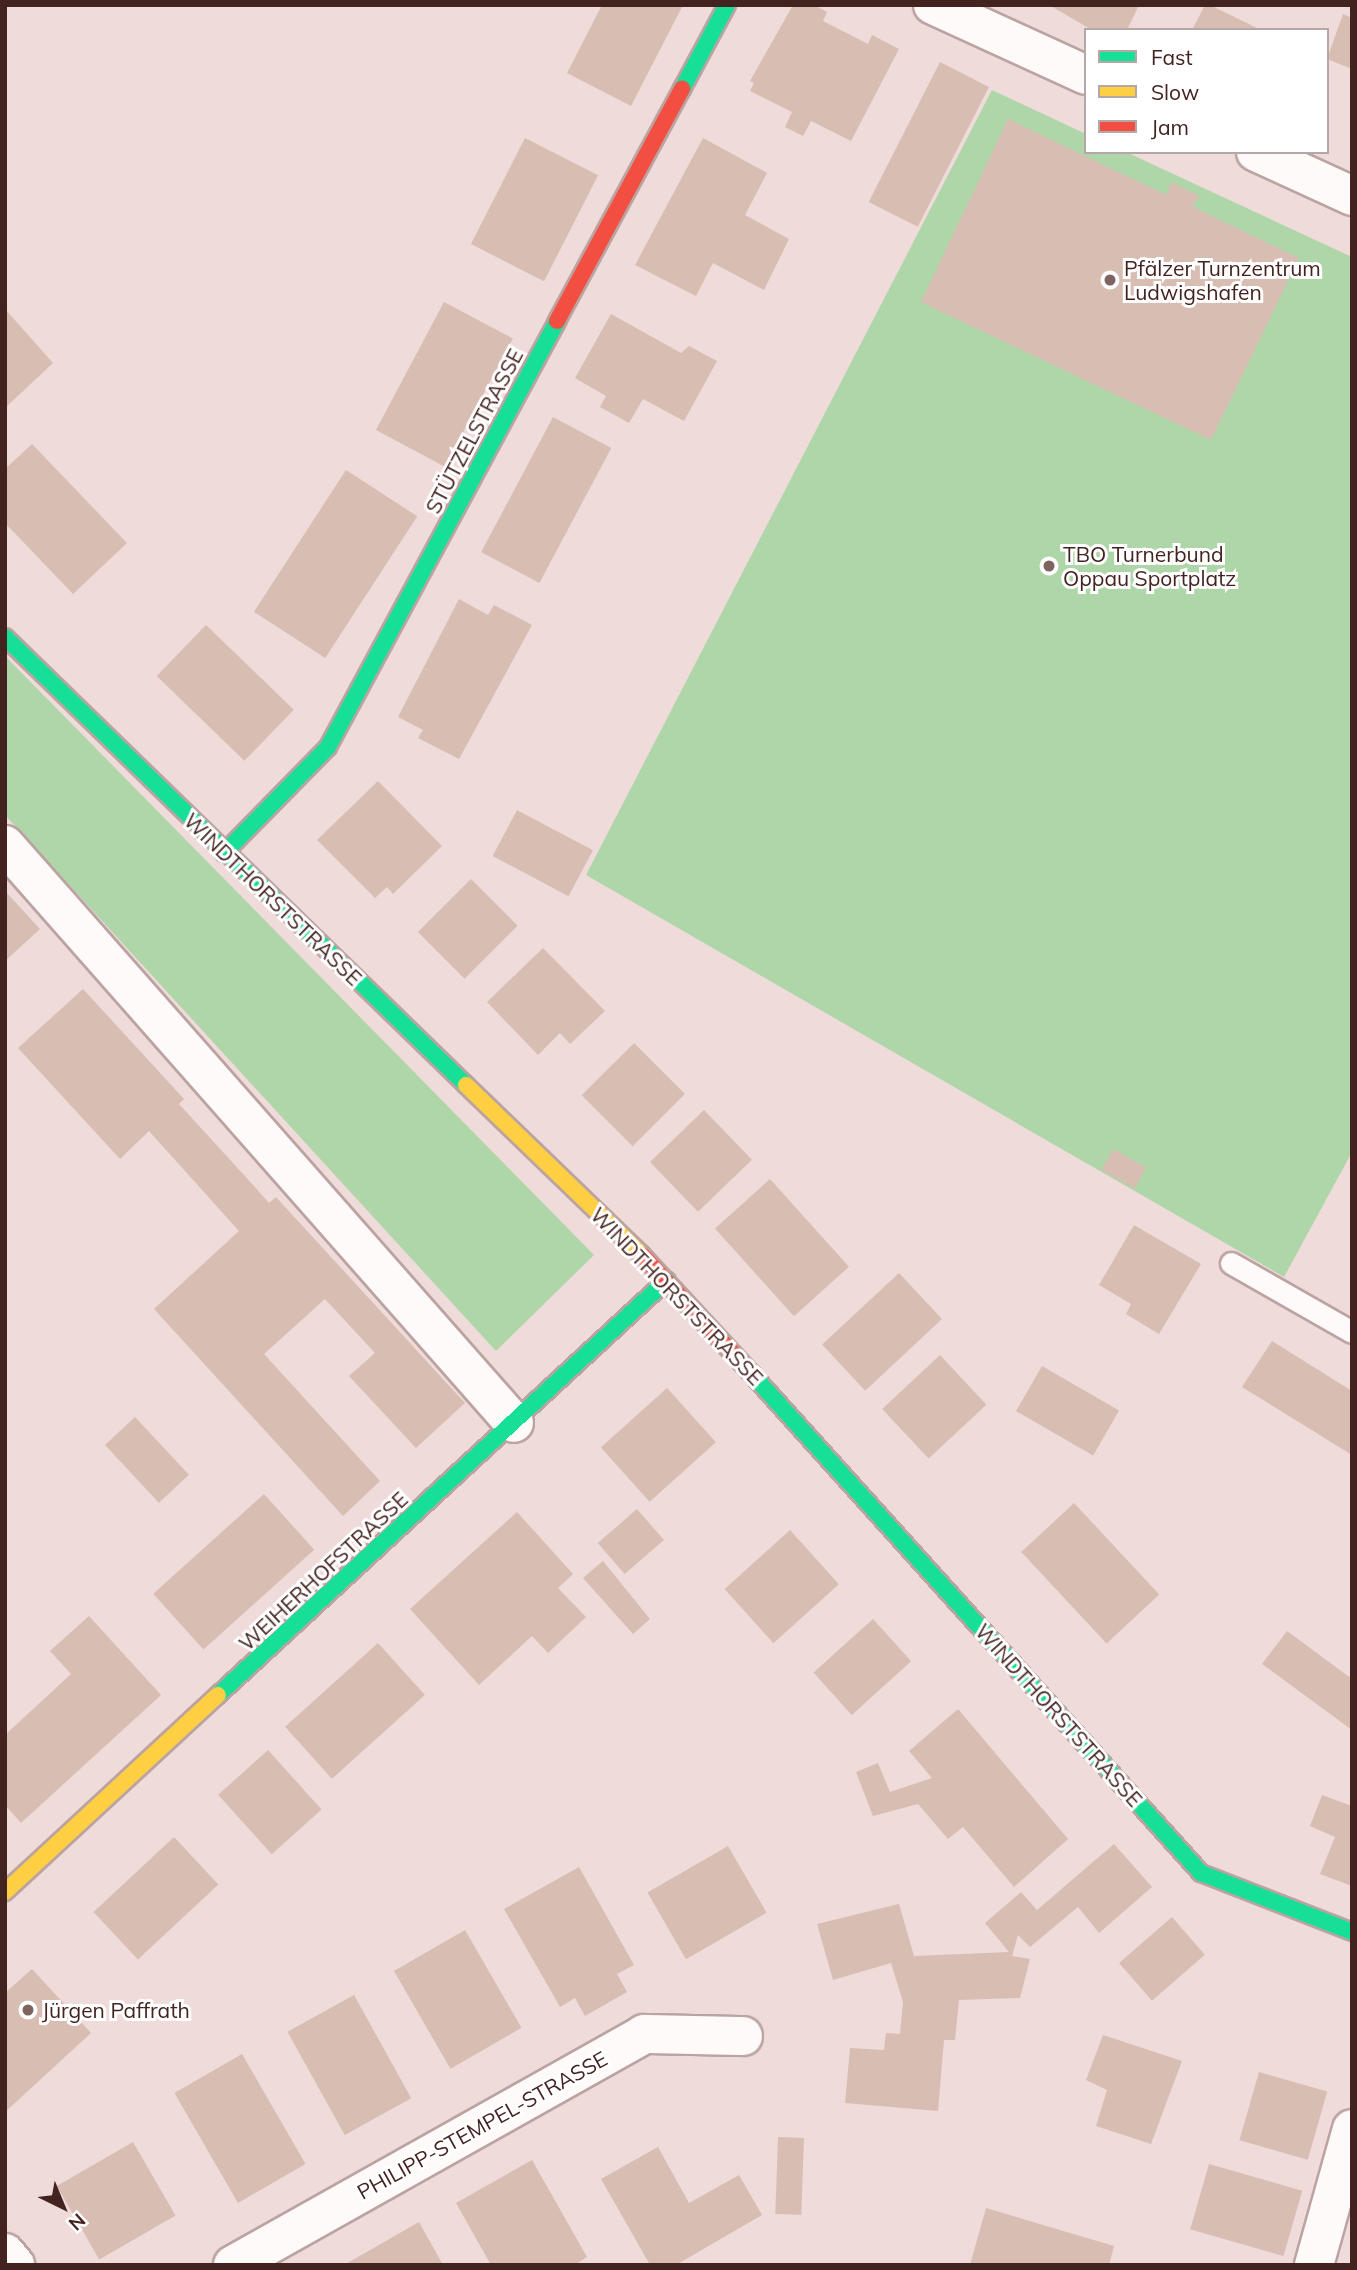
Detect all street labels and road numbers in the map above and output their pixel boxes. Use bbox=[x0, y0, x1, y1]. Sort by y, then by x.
street label: STÜTZELSTRASSE bbox=[420, 344, 528, 518]
street label: WINDTHORSTSTRASSE bbox=[179, 808, 367, 990]
street label: WINDTHORSTSTRASSE bbox=[586, 1202, 768, 1390]
street label: WEIHERHOFSTRASSE bbox=[233, 1486, 413, 1656]
street label: WINDTHORSTSTRASSE bbox=[970, 1618, 1148, 1812]
street label: PHILIPP-STEMPEL-STRASSE bbox=[353, 2046, 611, 2204]

